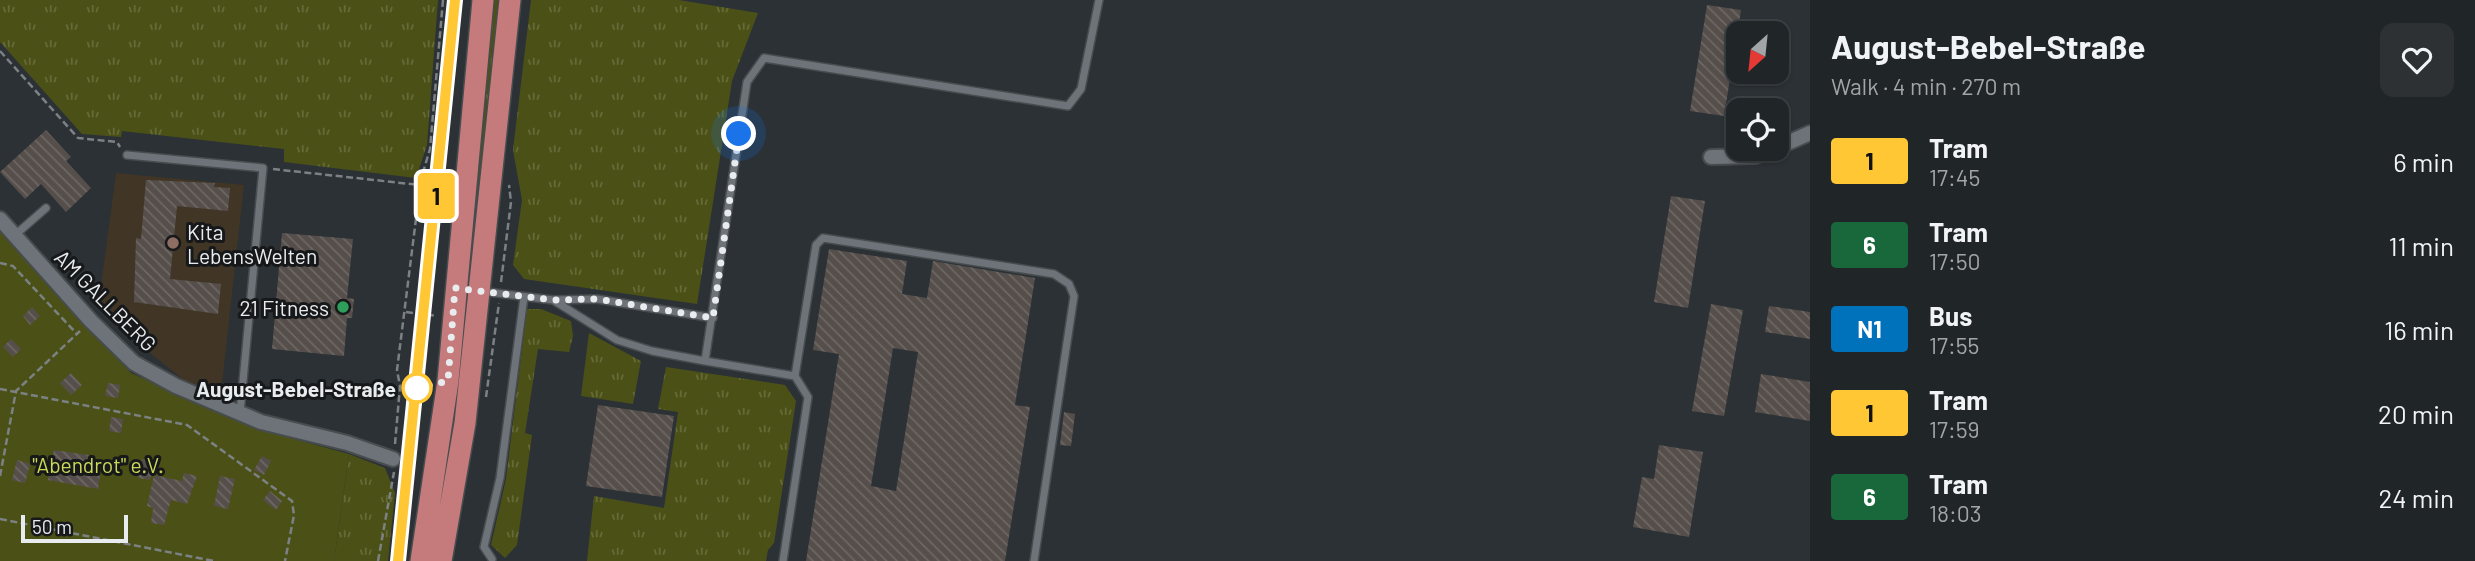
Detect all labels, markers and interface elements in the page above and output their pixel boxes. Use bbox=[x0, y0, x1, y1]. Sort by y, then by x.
north arrow bbox=[1726, 21, 1788, 84]
map controls bbox=[1726, 21, 1789, 161]
button: heart bbox=[2380, 23, 2454, 97]
text: August-Bebel-Straße bbox=[1831, 26, 2145, 66]
text: Walk · 4 min · 270 m bbox=[1831, 72, 2021, 100]
button: locate bbox=[1726, 98, 1789, 161]
your location bbox=[721, 116, 756, 151]
text: Tram bbox=[1929, 132, 1988, 163]
text: 1 bbox=[1865, 146, 1874, 175]
text: 6 min bbox=[2393, 146, 2454, 177]
text: 17:45 bbox=[1929, 163, 1980, 191]
line badge: 1 bbox=[413, 173, 459, 219]
text: 1 bbox=[432, 181, 440, 210]
text: Tram bbox=[1929, 216, 1988, 247]
place label: Kita LebensWelten bbox=[187, 219, 317, 268]
text: 6 bbox=[1863, 230, 1876, 259]
text: 11 min bbox=[2388, 230, 2454, 261]
marker: Kita LebensWelten bbox=[165, 235, 181, 251]
street label: AM GALLBERG bbox=[50, 244, 162, 356]
text: 17:50 bbox=[1929, 247, 1981, 275]
place label: 21 Fitness bbox=[239, 295, 329, 320]
marker: 21 Fitness bbox=[335, 299, 351, 315]
text: Bus bbox=[1929, 300, 1972, 331]
text: N1 bbox=[1857, 314, 1882, 343]
text: 16 min bbox=[2384, 314, 2454, 345]
text: 17:55 bbox=[1929, 331, 1979, 359]
marker: August-Bebel-Straße bbox=[402, 373, 432, 403]
place label: August-Bebel-Straße bbox=[196, 376, 396, 401]
text: Tram bbox=[1929, 384, 1988, 415]
text: 1 bbox=[1865, 398, 1874, 427]
text: 20 min bbox=[2378, 398, 2454, 429]
text: 17:59 bbox=[1929, 415, 1980, 443]
park label: "Abendrot" e.V. bbox=[32, 452, 164, 477]
text: Tram bbox=[1929, 468, 1988, 499]
text: 6 bbox=[1863, 482, 1876, 511]
text: 24 min bbox=[2378, 482, 2454, 513]
text: 18:03 bbox=[1929, 499, 1982, 527]
scale bar bbox=[21, 512, 128, 544]
text: 50 m bbox=[32, 515, 72, 538]

